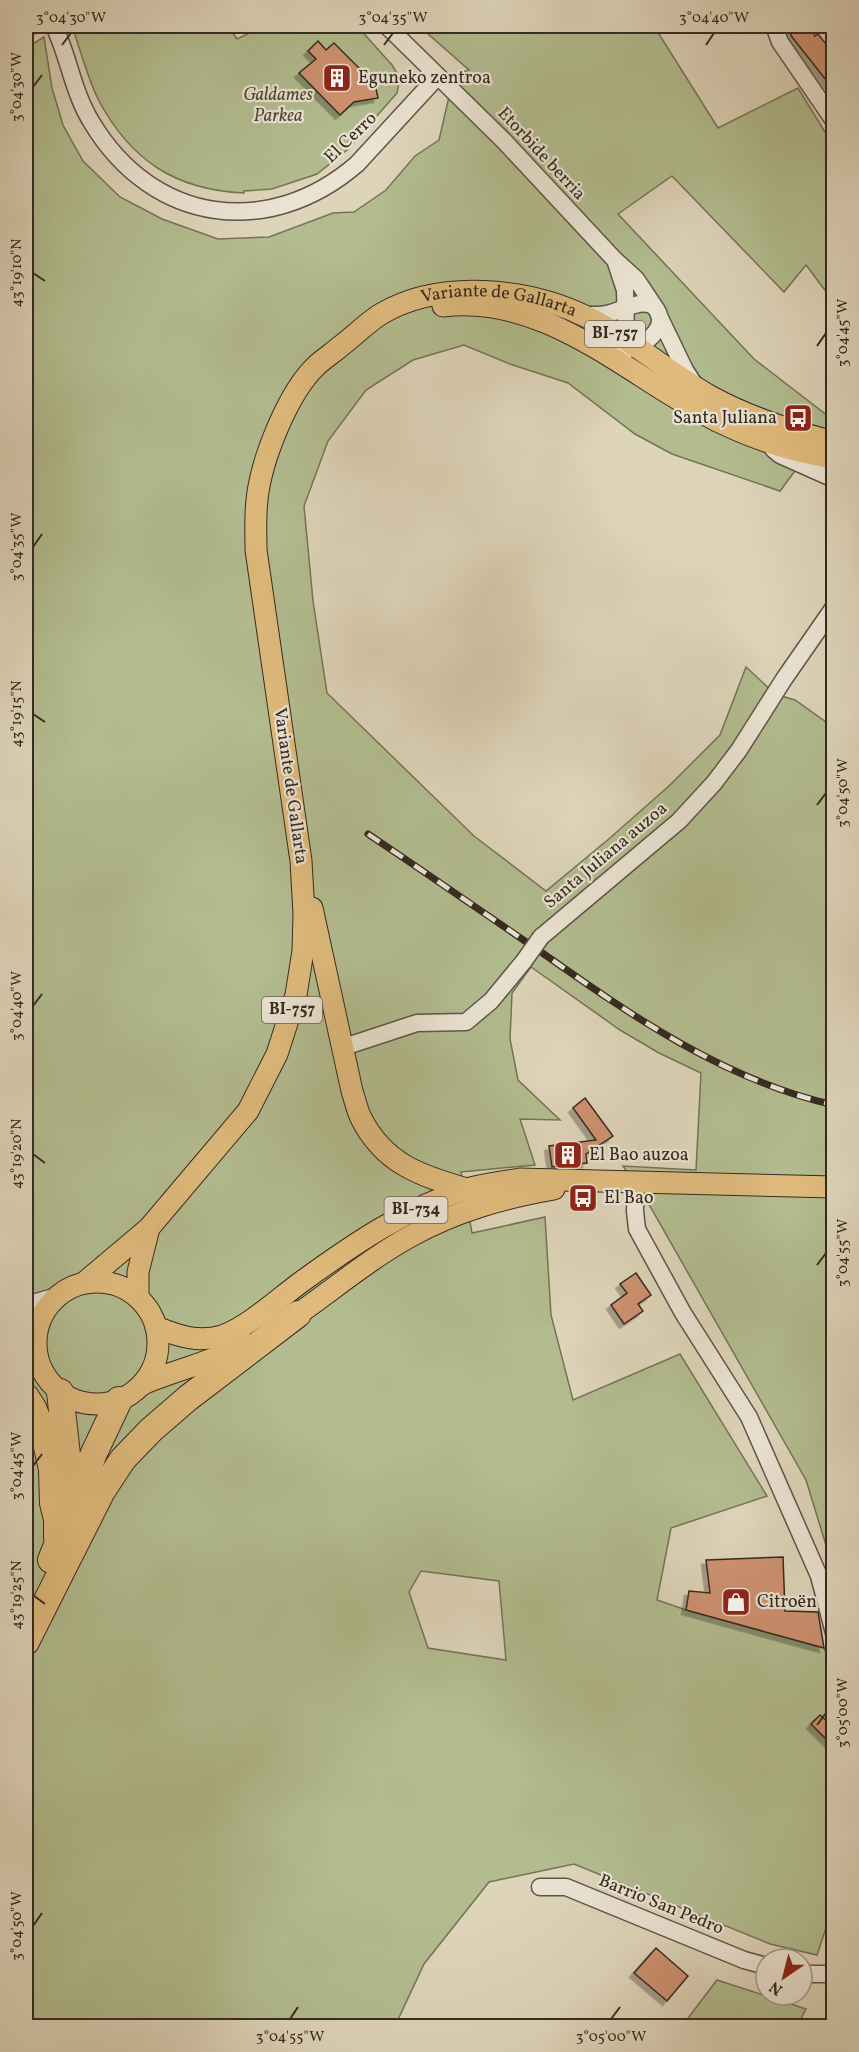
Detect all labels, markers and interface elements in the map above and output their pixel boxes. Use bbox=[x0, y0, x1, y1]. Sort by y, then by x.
text: 3°04'30"W bbox=[36, 8, 106, 29]
text: 3°04'35"W bbox=[359, 8, 427, 29]
text: 3°04'40"W bbox=[679, 8, 749, 29]
text: 3°04'30"W bbox=[7, 52, 28, 122]
building icon: Eguneko zentroa bbox=[321, 62, 353, 94]
place label: Eguneko zentroa bbox=[358, 66, 491, 91]
park label: Galdames Parkea bbox=[243, 83, 313, 129]
street label: Etorbide berria bbox=[491, 102, 591, 206]
street label: El Cerro bbox=[319, 107, 383, 169]
text: 43°19'10"N bbox=[7, 239, 28, 307]
street label: Variante de Gallarta bbox=[418, 279, 581, 323]
text: 3°04'45"W bbox=[833, 299, 854, 367]
road number: BI-757 bbox=[585, 321, 645, 347]
bus stop icon: Santa Juliana bbox=[782, 402, 814, 434]
place label: Santa Juliana bbox=[673, 406, 777, 431]
text: 3°04'35"W bbox=[7, 513, 28, 581]
text: 43°19'15"N bbox=[7, 680, 28, 748]
street label: Variante de Gallarta bbox=[267, 706, 313, 866]
text: 3°04'50"W bbox=[833, 758, 854, 828]
street label: Santa Juliana auzoa bbox=[539, 797, 673, 915]
text: 3°04'40"W bbox=[7, 971, 28, 1041]
road number: BI-757 bbox=[262, 997, 322, 1023]
text: 43°19'20"N bbox=[7, 1119, 28, 1189]
building icon: El Bao auzoa bbox=[552, 1139, 584, 1171]
place label: El Bao auzoa bbox=[589, 1143, 689, 1168]
bus stop icon: El Bao bbox=[567, 1182, 599, 1214]
place label: El Bao bbox=[604, 1186, 654, 1211]
road number: BI-734 bbox=[384, 1197, 448, 1223]
text: 3°04'55"W bbox=[833, 1219, 854, 1287]
text: 3°04'45"W bbox=[7, 1432, 28, 1500]
text: 43°19'25"N bbox=[7, 1560, 28, 1630]
shop icon: Citroën bbox=[720, 1586, 752, 1618]
place label: Citroën bbox=[757, 1590, 817, 1615]
text: 3°05'00"W bbox=[833, 1678, 854, 1748]
street label: Barrio San Pedro bbox=[595, 1868, 727, 1942]
text: 3°04'50"W bbox=[7, 1891, 28, 1961]
north arrow bbox=[754, 1947, 814, 2007]
text: N bbox=[765, 1975, 788, 2000]
text: 3°04'55"W bbox=[256, 2027, 324, 2048]
text: 3°05'00"W bbox=[576, 2027, 646, 2048]

